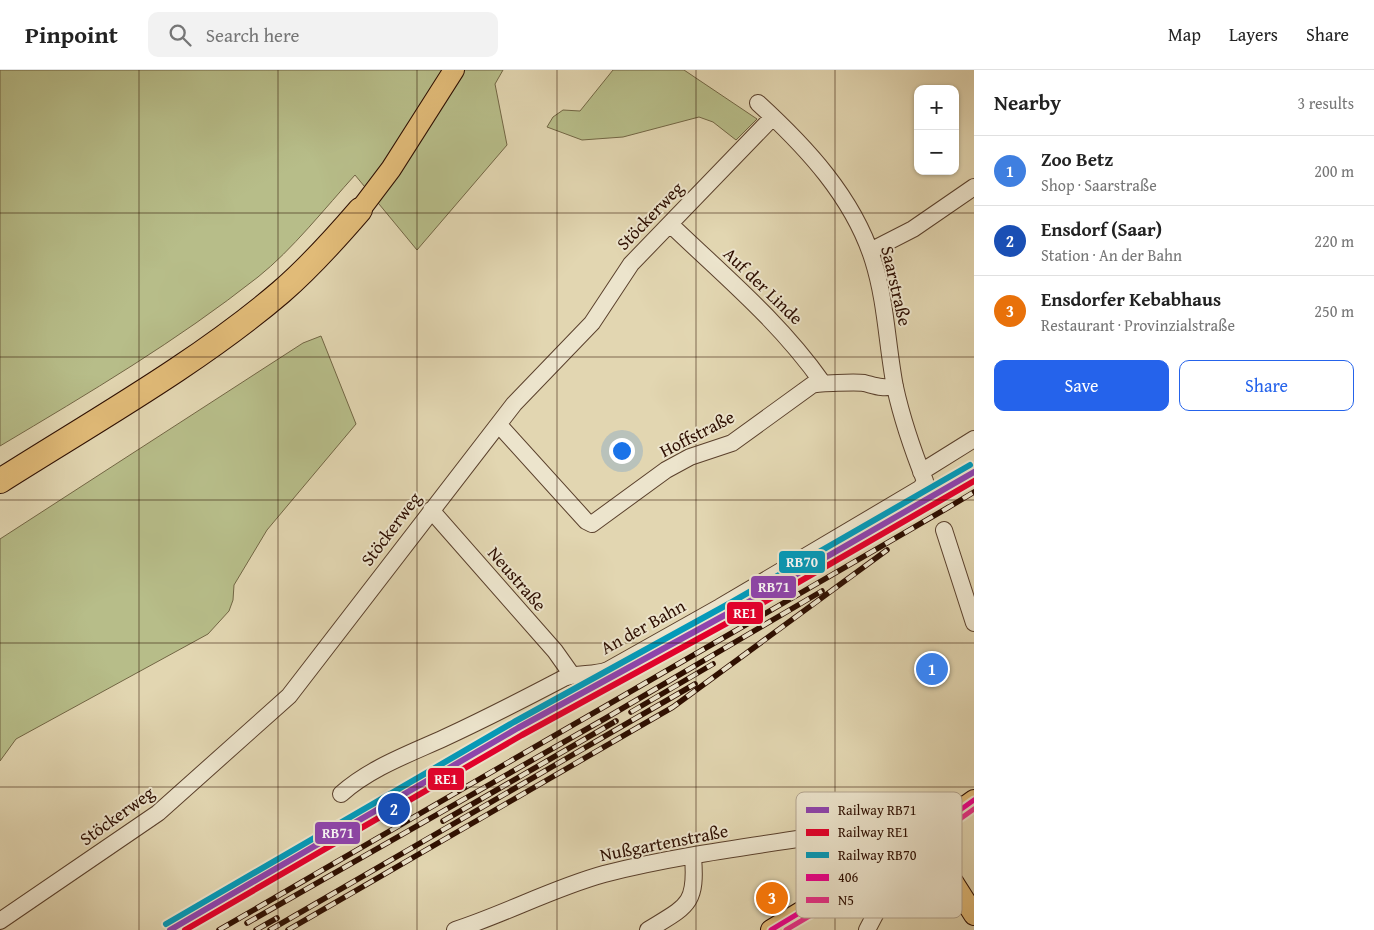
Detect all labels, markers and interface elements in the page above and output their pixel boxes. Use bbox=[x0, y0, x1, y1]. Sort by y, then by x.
search box bbox=[148, 12, 498, 57]
text: Pinpoint bbox=[25, 17, 118, 52]
icon: search bbox=[166, 21, 194, 49]
text: Search here bbox=[206, 21, 299, 49]
text: Map bbox=[1168, 21, 1201, 48]
text: Layers bbox=[1229, 21, 1278, 48]
text: Share bbox=[1306, 21, 1349, 48]
map controls bbox=[914, 85, 959, 175]
button: + bbox=[914, 85, 959, 130]
text: Nearby bbox=[994, 87, 1061, 118]
text: 3 results bbox=[1297, 91, 1354, 115]
button: − bbox=[914, 130, 959, 175]
text: Zoo Betz bbox=[1041, 145, 1113, 173]
text: 1 bbox=[1006, 159, 1014, 183]
text: 200 m bbox=[1314, 159, 1354, 183]
text: Shop · Saarstraße bbox=[1041, 173, 1157, 197]
street label: Stöckerweg bbox=[610, 175, 689, 256]
text: Ensdorf (Saar) bbox=[1041, 215, 1162, 243]
text: 2 bbox=[1006, 229, 1014, 253]
text: 220 m bbox=[1314, 229, 1354, 253]
street label: Auf der Linde bbox=[717, 241, 809, 331]
street label: Saarstraße bbox=[874, 243, 919, 329]
text: Station · An der Bahn bbox=[1041, 243, 1182, 267]
text: Ensdorfer Kebabhaus bbox=[1041, 285, 1221, 313]
text: 3 bbox=[1006, 299, 1014, 323]
text: 250 m bbox=[1314, 299, 1354, 323]
text: Restaurant · Provinzialstraße bbox=[1041, 313, 1235, 337]
button: Save bbox=[994, 360, 1169, 411]
button: Share bbox=[1179, 360, 1354, 411]
street label: Hoffstraße bbox=[655, 403, 739, 464]
your location bbox=[609, 438, 635, 464]
street label: Stöckerweg bbox=[354, 486, 427, 571]
street label: Neustraße bbox=[482, 540, 553, 617]
line badge: RB70 bbox=[778, 550, 826, 574]
text: RB70 bbox=[786, 552, 818, 572]
line badge: RB71 bbox=[750, 575, 797, 599]
text: RB71 bbox=[758, 577, 790, 597]
street label: An der Bahn bbox=[595, 592, 690, 661]
line badge: RE1 bbox=[726, 601, 764, 625]
text: RE1 bbox=[733, 603, 757, 623]
pin: 1 bbox=[916, 650, 948, 688]
line badge: RE1 bbox=[427, 767, 465, 791]
text: RE1 bbox=[434, 769, 458, 789]
street label: Stöckerweg bbox=[74, 779, 160, 852]
pin: 2 bbox=[378, 790, 410, 828]
legend bbox=[796, 792, 962, 918]
text: Railway RB71 bbox=[838, 800, 916, 820]
street label: Nußgartenstraße bbox=[597, 817, 730, 868]
line badge: RB71 bbox=[314, 821, 361, 845]
text: Railway RE1 bbox=[838, 822, 909, 842]
text: RB71 bbox=[322, 823, 354, 843]
text: Railway RB70 bbox=[838, 845, 917, 865]
text: 406 bbox=[838, 867, 858, 887]
pin: 3 bbox=[756, 879, 788, 917]
text: N5 bbox=[838, 890, 854, 910]

